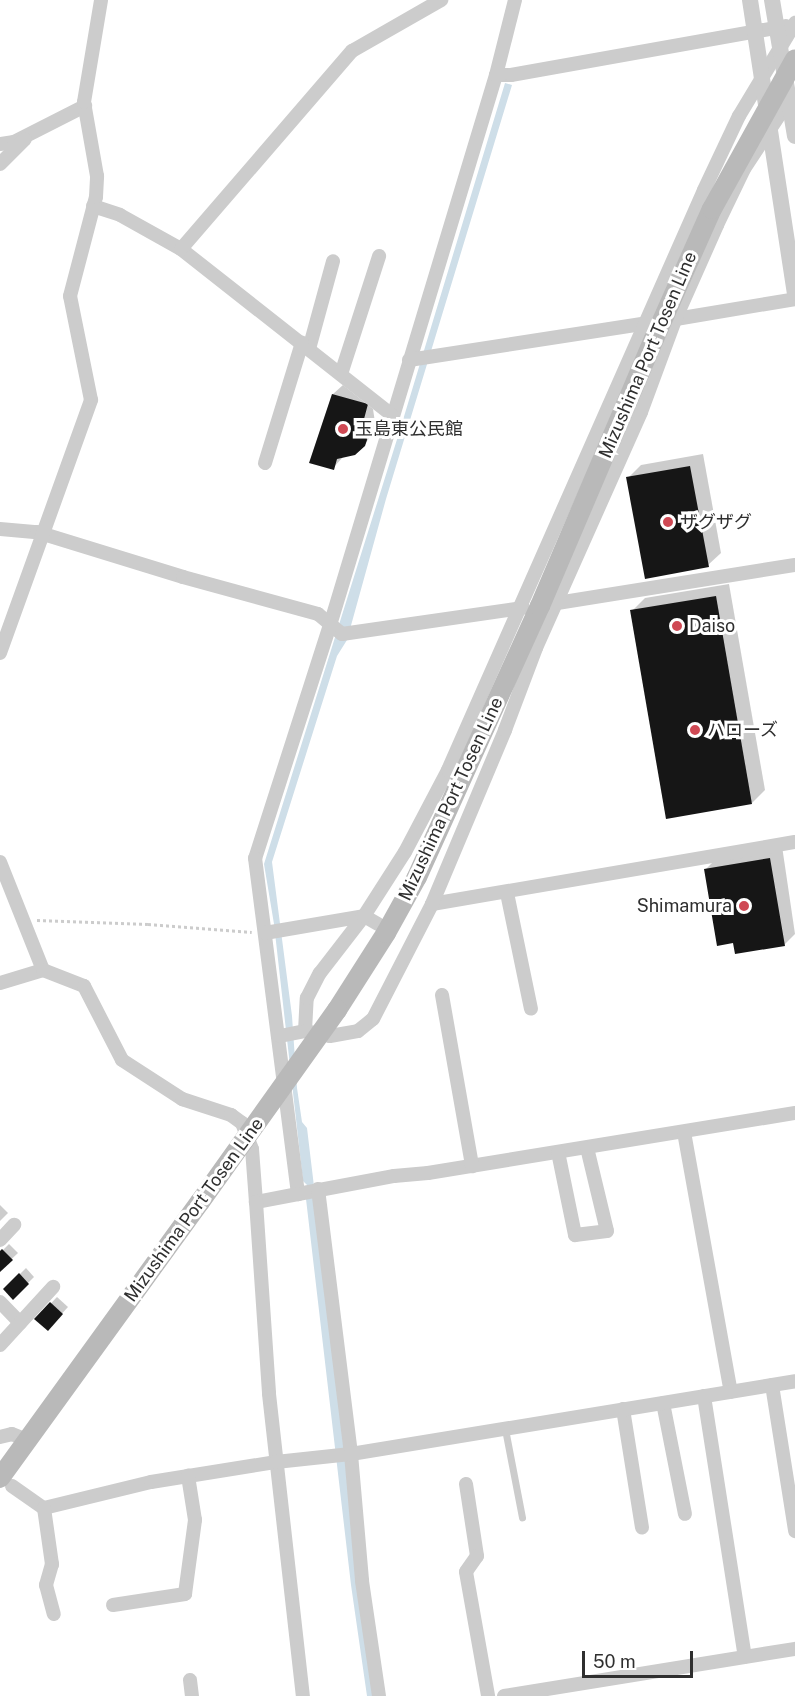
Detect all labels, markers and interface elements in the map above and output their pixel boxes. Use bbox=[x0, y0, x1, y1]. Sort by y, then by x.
street label: Mizushima Port Tosen Line bbox=[595, 249, 701, 461]
place label: 玉島東公民館 bbox=[355, 418, 463, 440]
marker: 玉島東公民館 bbox=[336, 422, 350, 436]
place label: ザグザグ bbox=[680, 511, 752, 533]
marker: ザグザグ bbox=[661, 515, 675, 529]
place label: Daiso bbox=[689, 615, 735, 637]
marker: Daiso bbox=[670, 619, 684, 633]
street label: Mizushima Port Tosen Line bbox=[394, 694, 508, 904]
place label: ハローズ bbox=[707, 719, 779, 741]
marker: ハローズ bbox=[688, 723, 702, 737]
place label: Shimamura bbox=[637, 895, 732, 917]
marker: Shimamura bbox=[737, 899, 751, 913]
street label: Mizushima Port Tosen Line bbox=[120, 1114, 268, 1306]
scale bar bbox=[585, 1639, 696, 1677]
text: 50 m bbox=[593, 1651, 636, 1672]

